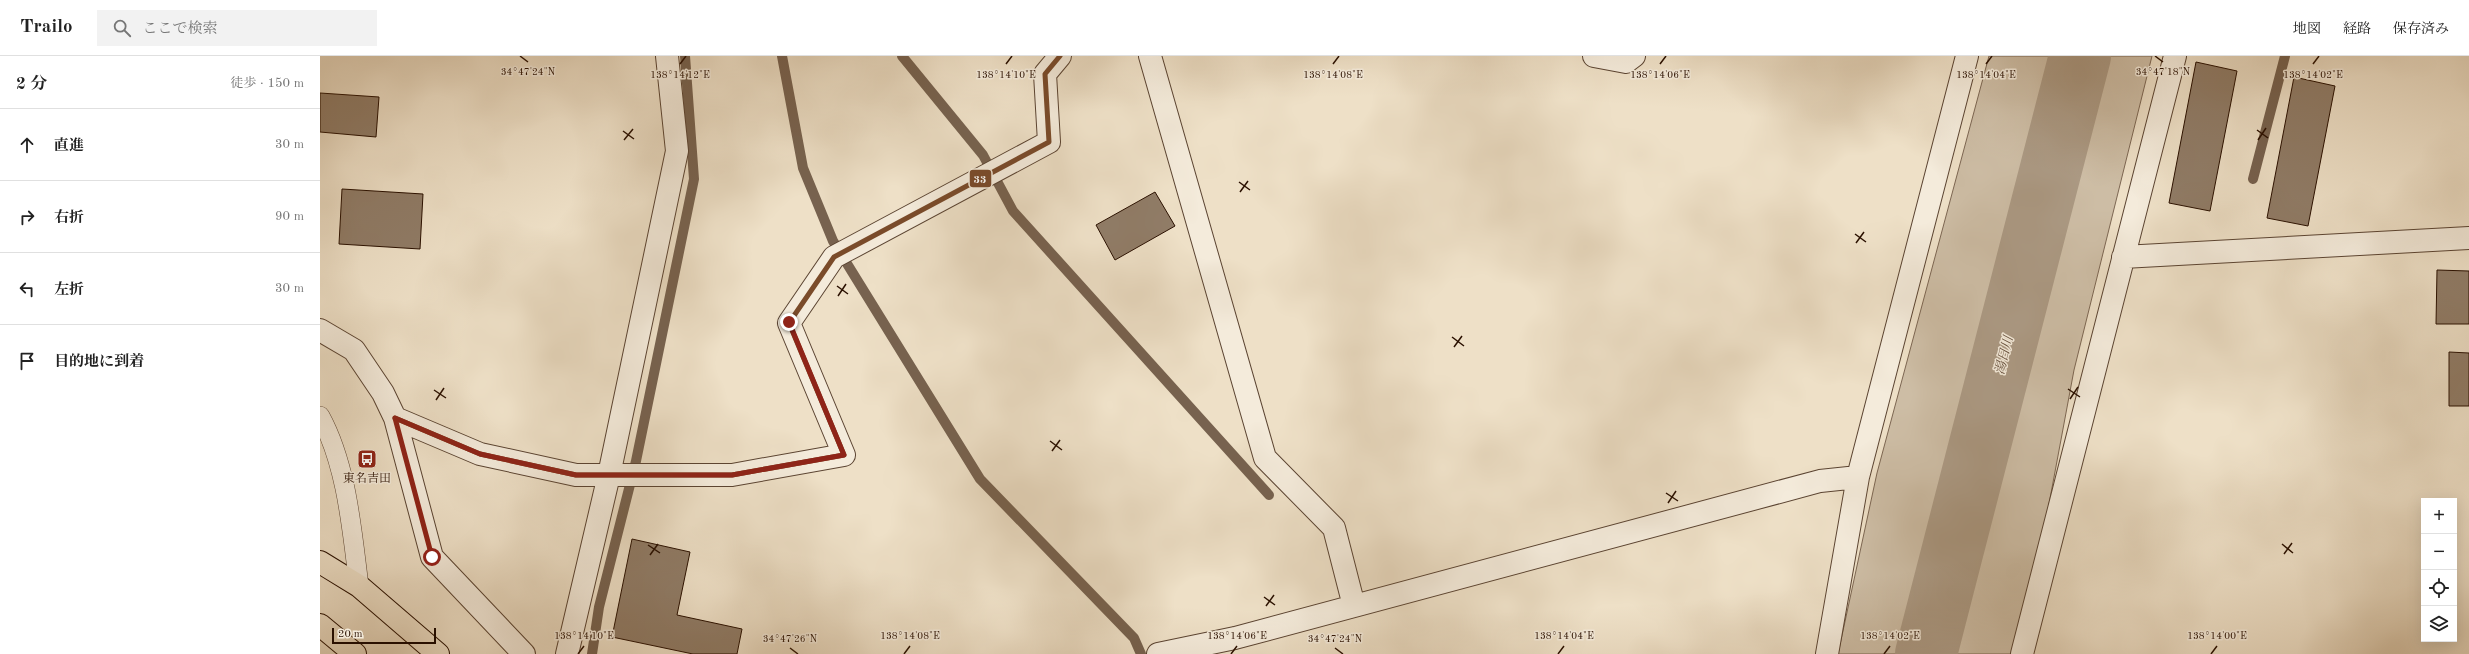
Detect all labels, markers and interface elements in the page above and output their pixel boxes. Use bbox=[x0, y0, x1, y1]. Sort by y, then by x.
search box bbox=[97, 10, 377, 46]
icon: search bbox=[111, 17, 133, 39]
text: Trailo bbox=[20, 18, 73, 37]
text: ここで検索 bbox=[143, 22, 218, 37]
text: 地図 bbox=[2293, 22, 2321, 36]
text: 経路 bbox=[2343, 22, 2371, 36]
text: 保存済み bbox=[2393, 22, 2449, 36]
text: 34°47'24"N bbox=[501, 67, 556, 77]
text: 34°47'18"N bbox=[2136, 67, 2191, 77]
text: 138°14'12"E bbox=[650, 70, 710, 80]
text: 138°14'10"E bbox=[976, 70, 1036, 80]
text: 138°14'08"E bbox=[1303, 70, 1363, 80]
text: 138°14'06"E bbox=[1630, 70, 1690, 80]
text: 138°14'04"E bbox=[1956, 70, 2016, 80]
text: 138°14'02"E bbox=[2283, 70, 2343, 80]
text: 2 分 bbox=[16, 76, 48, 93]
text: 徒歩 · 150 m bbox=[230, 77, 304, 90]
icon: ahead bbox=[16, 134, 38, 156]
text: 30 m bbox=[275, 138, 304, 151]
text: 直進 bbox=[54, 139, 84, 154]
line badge: 33 bbox=[969, 169, 992, 188]
text: 33 bbox=[974, 175, 986, 186]
icon: right bbox=[16, 206, 38, 228]
text: 90 m bbox=[275, 210, 304, 223]
text: 右折 bbox=[54, 211, 84, 226]
icon: left bbox=[16, 278, 38, 300]
text: 30 m bbox=[275, 282, 304, 295]
text: 左折 bbox=[54, 283, 84, 298]
route end bbox=[780, 313, 798, 331]
water label: 湯日川 bbox=[1992, 333, 2016, 376]
icon: arrive bbox=[16, 350, 38, 372]
text: 目的地に到着 bbox=[54, 355, 144, 370]
bus stop icon: 東名吉田 bbox=[356, 448, 378, 470]
place label: 東名吉田 bbox=[343, 471, 391, 485]
map controls bbox=[2421, 498, 2457, 642]
button: + bbox=[2421, 498, 2457, 534]
button: − bbox=[2421, 534, 2457, 570]
route start bbox=[423, 548, 441, 566]
button: locate bbox=[2421, 570, 2457, 606]
button: layers bbox=[2421, 606, 2457, 642]
scale bar bbox=[332, 626, 436, 645]
text: 20 m bbox=[338, 629, 363, 640]
text: 138°14'10"E bbox=[554, 631, 614, 641]
text: 138°14'08"E bbox=[880, 631, 940, 641]
text: 138°14'06"E bbox=[1207, 631, 1267, 641]
text: 138°14'04"E bbox=[1534, 631, 1594, 641]
text: 138°14'02"E bbox=[1860, 631, 1920, 641]
text: 138°14'00"E bbox=[2187, 631, 2247, 641]
text: 34°47'26"N bbox=[763, 634, 818, 644]
text: 34°47'24"N bbox=[1308, 634, 1363, 644]

